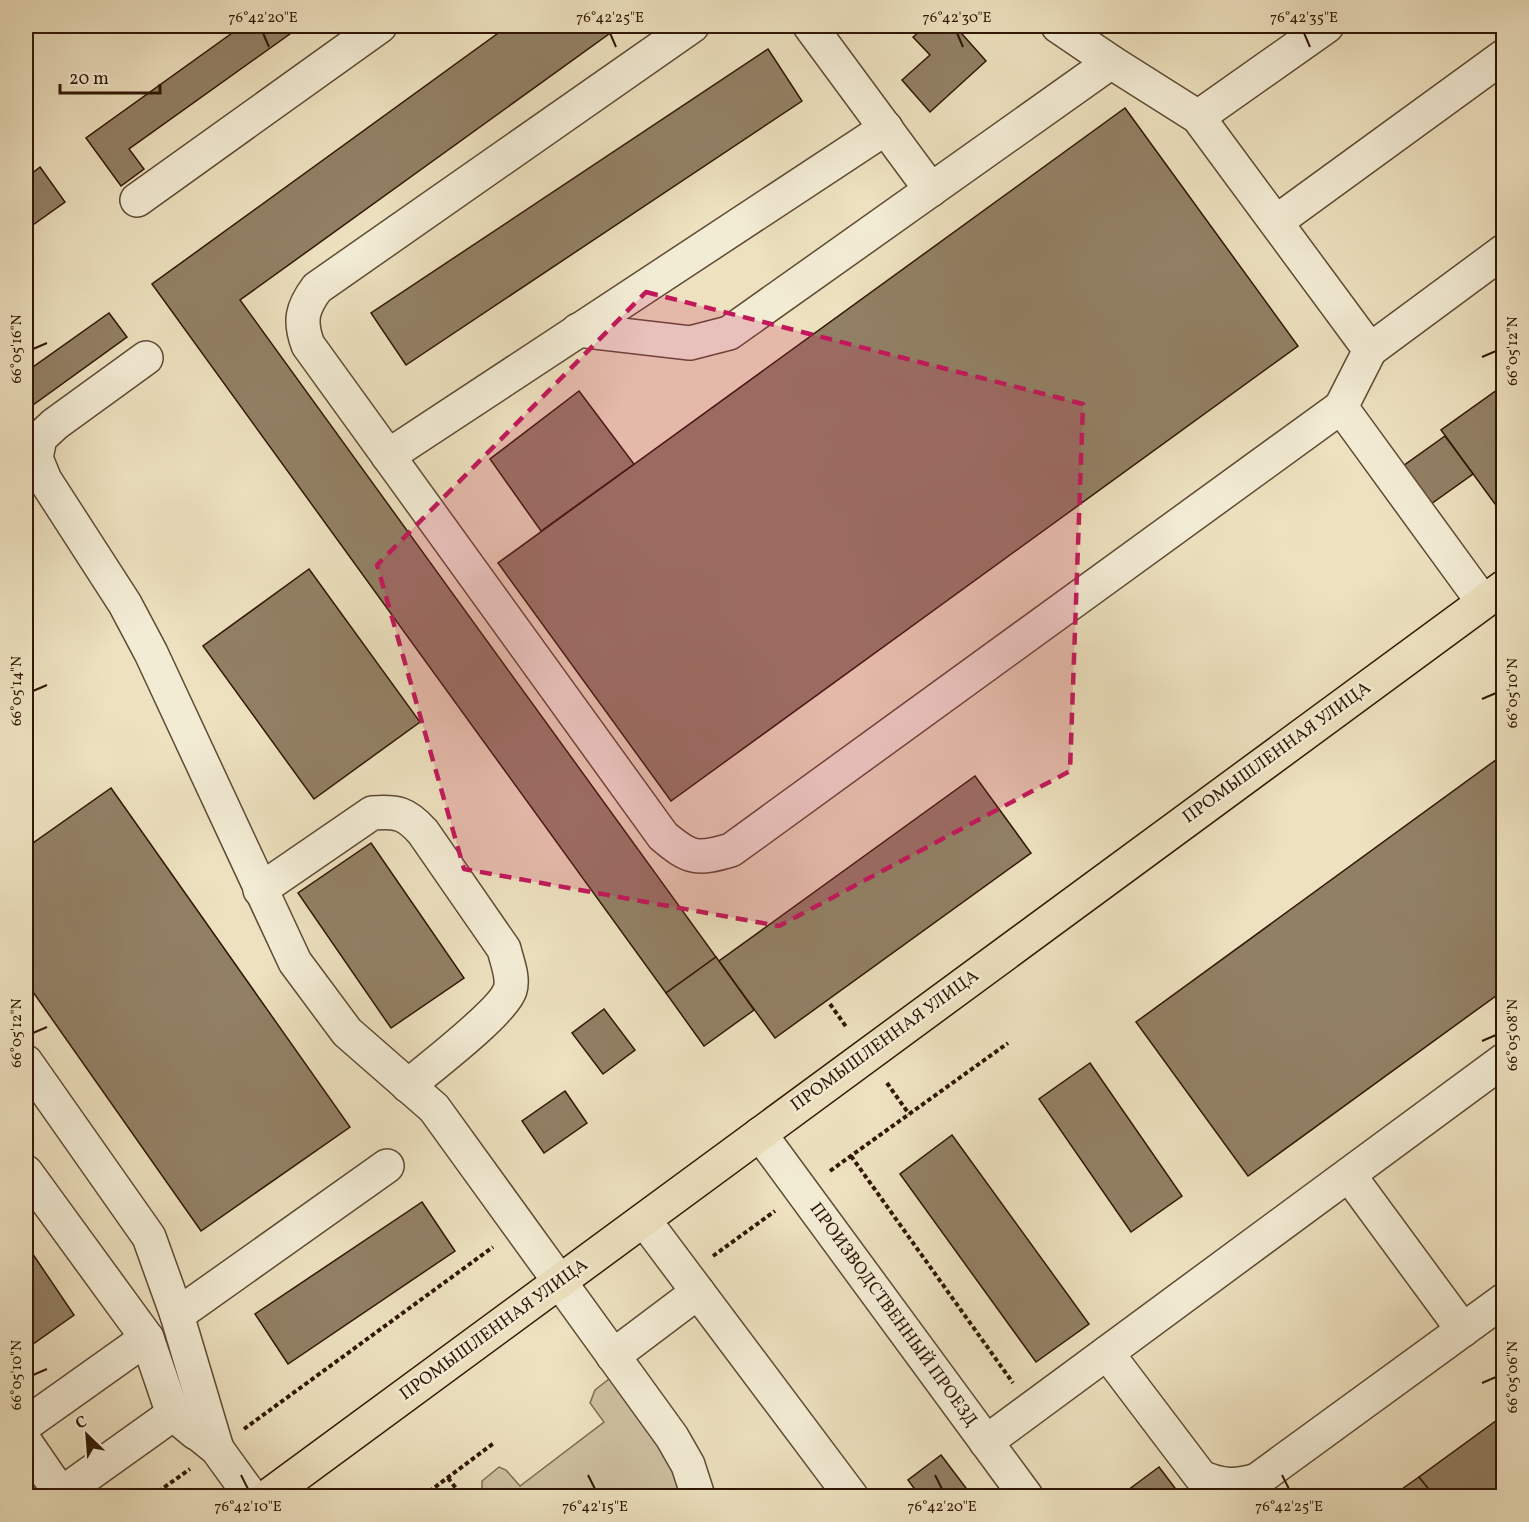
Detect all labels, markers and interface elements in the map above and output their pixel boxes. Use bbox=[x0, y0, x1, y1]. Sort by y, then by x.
text: 76°42'20"E bbox=[228, 8, 298, 29]
text: 76°42'25"E bbox=[576, 8, 644, 29]
text: 76°42'30"E bbox=[922, 8, 992, 29]
text: 76°42'35"E bbox=[1270, 8, 1338, 29]
scale bar bbox=[60, 57, 160, 95]
text: 20 m bbox=[69, 67, 109, 92]
text: 66°05'16"N bbox=[7, 314, 28, 384]
text: 66°05'12"N bbox=[1503, 316, 1524, 386]
text: 66°05'14"N bbox=[7, 656, 28, 726]
text: 66°05'10"N bbox=[1503, 658, 1524, 728]
street label: ПРОМЫШЛЕННАЯ УЛИЦА bbox=[1178, 676, 1377, 830]
street label: ПРОМЫШЛЕННАЯ УЛИЦА bbox=[786, 964, 985, 1118]
text: 66°05'12"N bbox=[7, 998, 28, 1068]
text: 66°05'08"N bbox=[1503, 999, 1524, 1071]
street label: ПРОИЗВОДСТВЕННЫЙ ПРОЕЗД bbox=[803, 1198, 983, 1432]
street label: ПРОМЫШЛЕННАЯ УЛИЦА bbox=[395, 1253, 594, 1407]
text: 66°05'10"N bbox=[7, 1340, 28, 1410]
text: 66°05'06"N bbox=[1503, 1341, 1524, 1413]
north arrow bbox=[57, 1405, 117, 1465]
text: С bbox=[72, 1411, 91, 1435]
text: 76°42'10"E bbox=[214, 1497, 282, 1518]
text: 76°42'15"E bbox=[562, 1497, 628, 1518]
text: 76°42'20"E bbox=[907, 1497, 977, 1518]
text: 76°42'25"E bbox=[1255, 1497, 1323, 1518]

